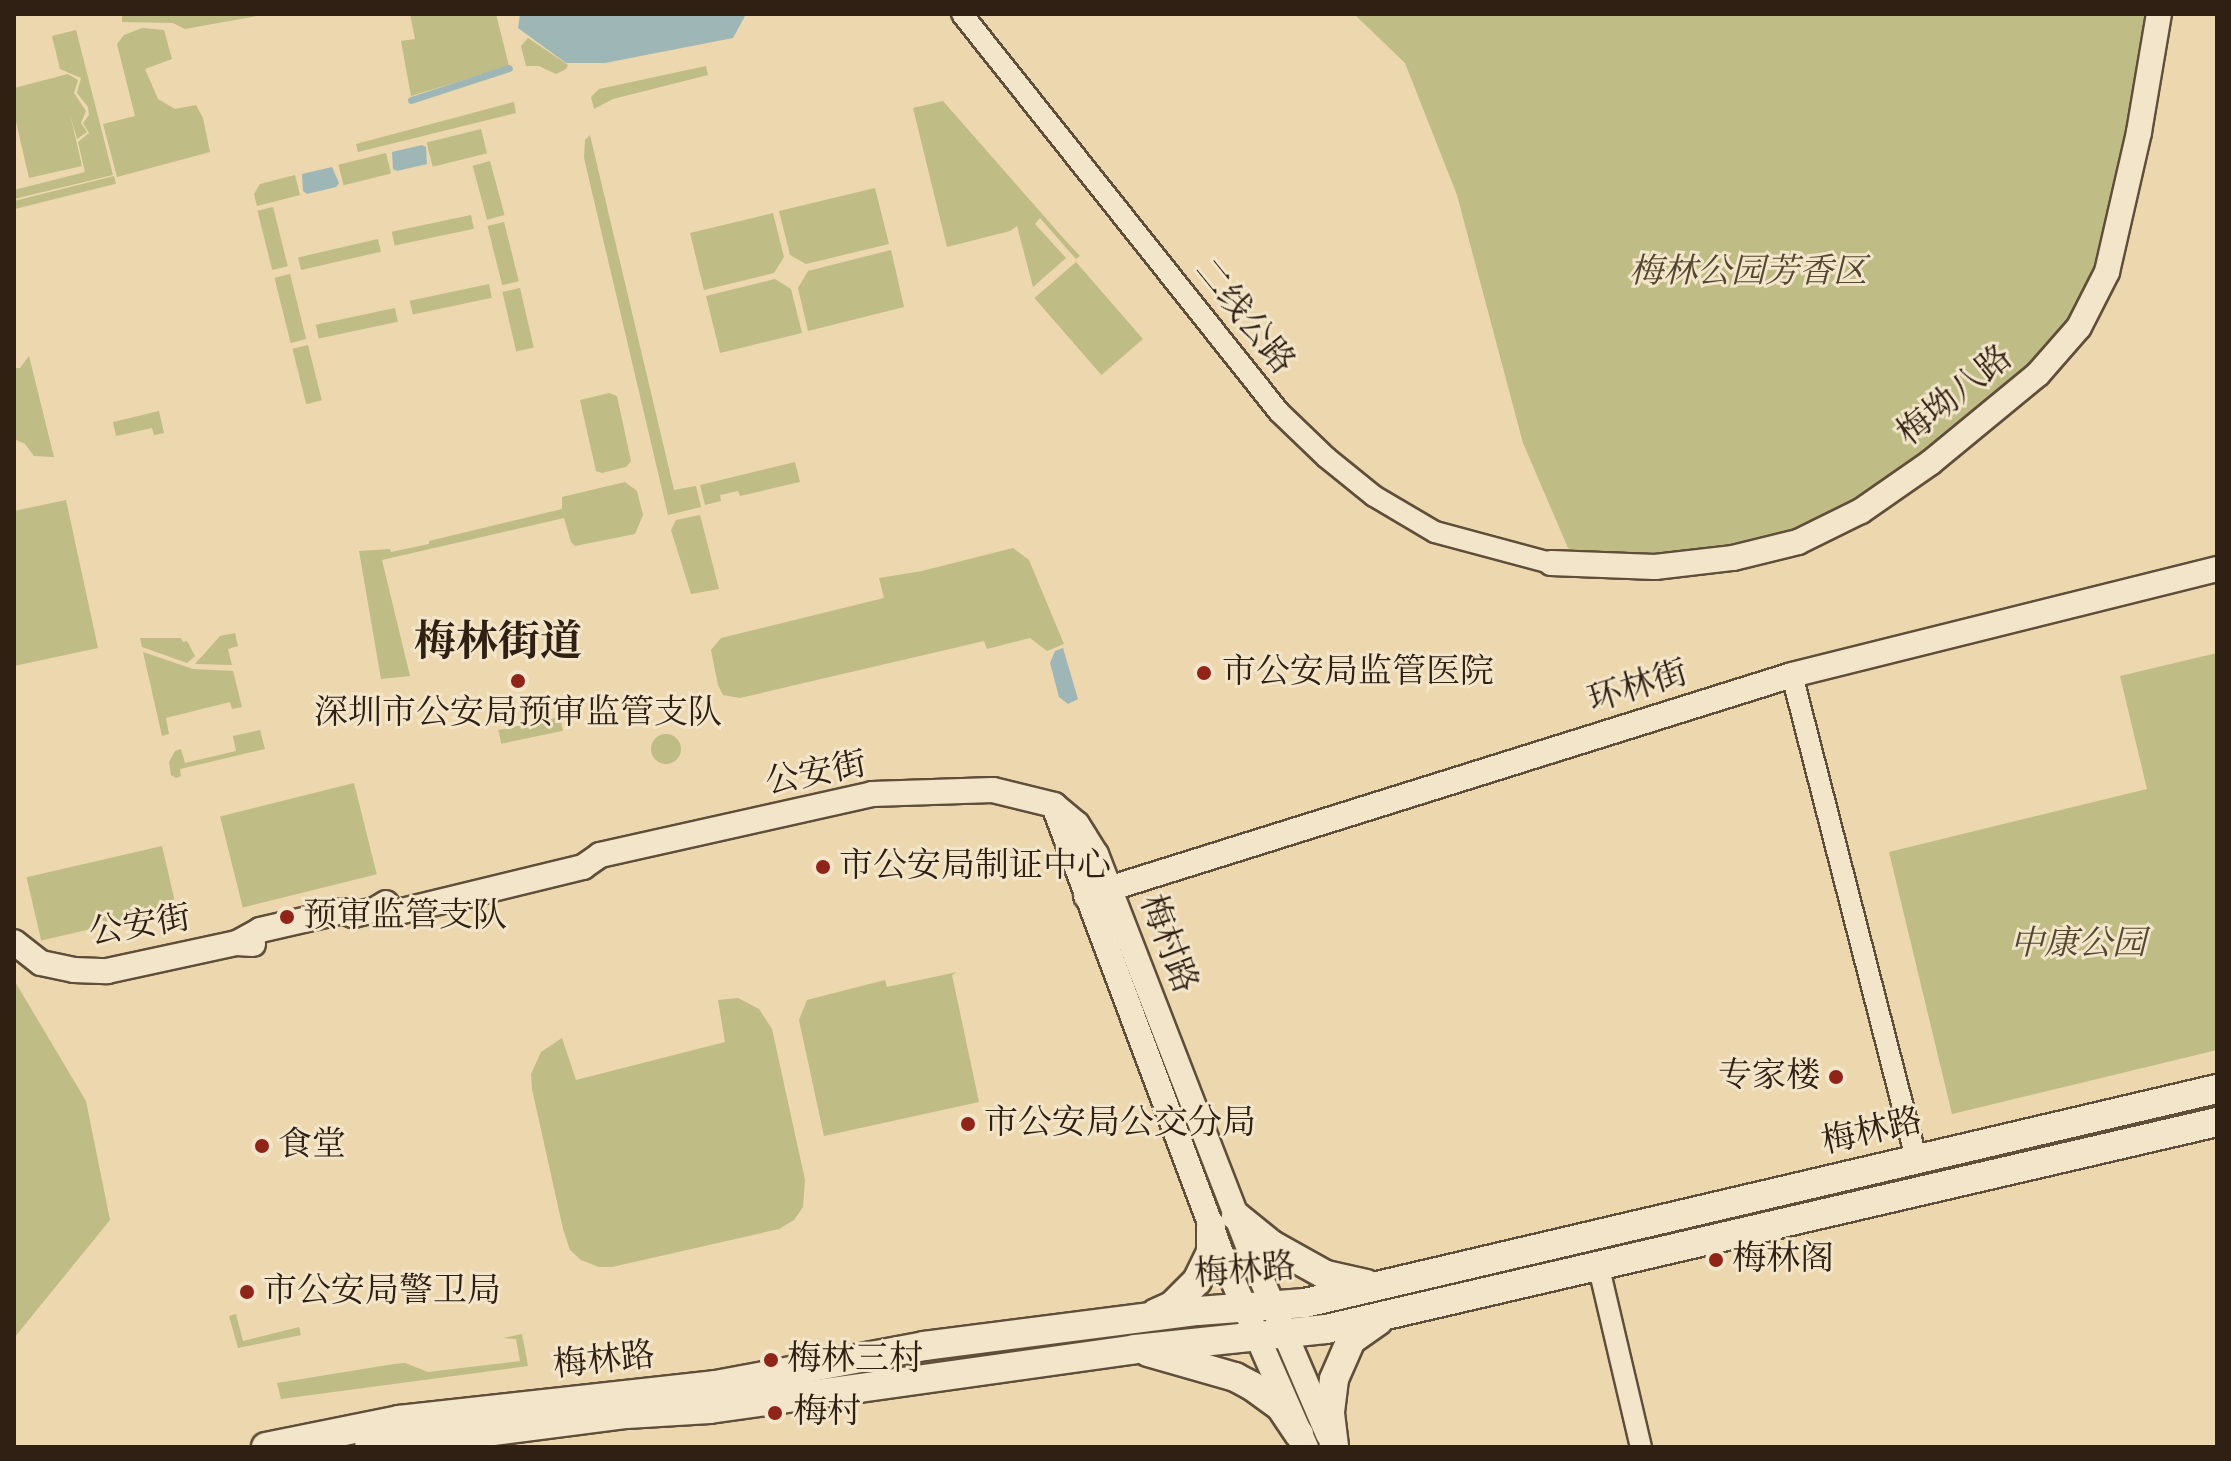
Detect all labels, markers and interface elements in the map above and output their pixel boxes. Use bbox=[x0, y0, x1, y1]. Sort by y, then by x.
street label: 二线公路 bbox=[1185, 251, 1303, 383]
park label: 梅林公园芳香区 bbox=[1629, 253, 1867, 293]
street label: 梅坳八路 bbox=[1889, 337, 2021, 455]
district label: 梅林街道 bbox=[414, 618, 582, 668]
place label: 市公安局监管医院 bbox=[1222, 653, 1494, 693]
street label: 环林街 bbox=[1583, 653, 1693, 721]
marker: 市公安局监管医院 bbox=[1193, 662, 1215, 684]
marker: 深圳市公安局预审监管支队 bbox=[509, 672, 527, 690]
place label: 深圳市公安局预审监管支队 bbox=[314, 694, 722, 734]
street label: 公安街 bbox=[762, 744, 870, 804]
place label: 市公安局制证中心 bbox=[839, 847, 1111, 887]
marker: 市公安局制证中心 bbox=[814, 858, 832, 876]
street label: 梅村路 bbox=[1131, 889, 1205, 999]
place label: 预审监管支队 bbox=[303, 897, 507, 937]
street label: 公安街 bbox=[86, 898, 194, 954]
marker: 预审监管支队 bbox=[278, 908, 296, 926]
park label: 中康公园 bbox=[2010, 925, 2146, 965]
place label: 专家楼 bbox=[1718, 1057, 1820, 1097]
marker: 专家楼 bbox=[1827, 1068, 1845, 1086]
street label: 梅林路 bbox=[1818, 1101, 1926, 1163]
place label: 市公安局公交分局 bbox=[984, 1104, 1256, 1144]
marker: 市公安局公交分局 bbox=[959, 1115, 977, 1133]
place label: 食堂 bbox=[278, 1126, 346, 1166]
marker: 食堂 bbox=[253, 1137, 271, 1155]
place label: 梅林阁 bbox=[1732, 1240, 1834, 1280]
street label: 梅林路 bbox=[1192, 1246, 1298, 1296]
marker: 梅林阁 bbox=[1707, 1251, 1725, 1269]
place label: 市公安局警卫局 bbox=[263, 1272, 501, 1312]
marker: 市公安局警卫局 bbox=[238, 1283, 256, 1301]
street label: 梅林路 bbox=[551, 1335, 657, 1387]
place label: 梅林三村 bbox=[787, 1340, 923, 1380]
marker: 梅林三村 bbox=[762, 1351, 780, 1369]
place label: 梅村 bbox=[793, 1393, 861, 1433]
marker: 梅村 bbox=[764, 1402, 786, 1424]

